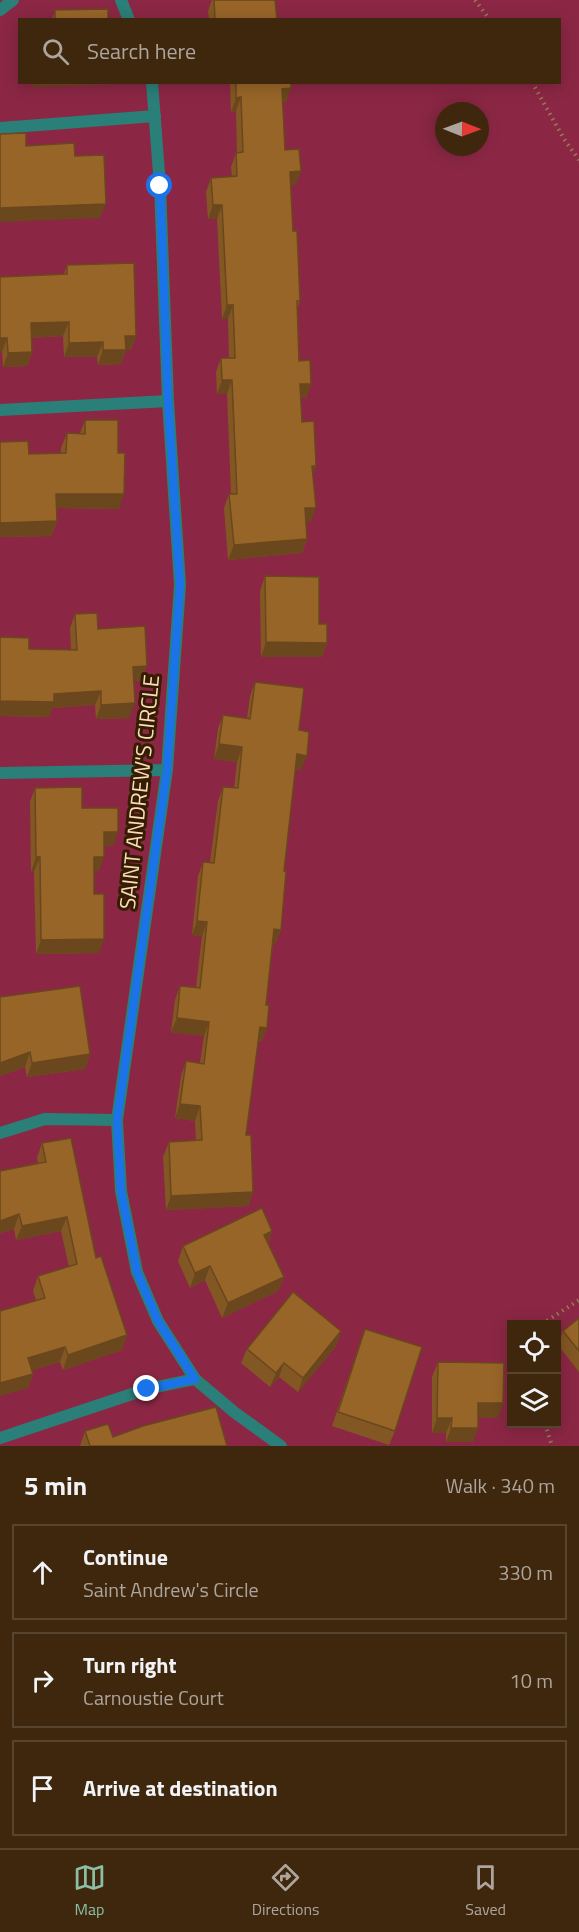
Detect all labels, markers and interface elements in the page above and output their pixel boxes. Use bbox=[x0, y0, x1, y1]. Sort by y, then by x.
search box bbox=[18, 18, 561, 84]
text: Search here bbox=[87, 34, 196, 68]
icon: search bbox=[39, 35, 72, 68]
north arrow bbox=[435, 102, 489, 156]
route start bbox=[146, 172, 172, 198]
street label: SAINT ANDREW'S CIRCLE bbox=[110, 673, 168, 911]
map controls bbox=[507, 1320, 561, 1428]
button: locate bbox=[507, 1320, 561, 1374]
button: layers bbox=[507, 1374, 561, 1428]
route end bbox=[133, 1375, 159, 1401]
text: 5 min bbox=[24, 1466, 87, 1505]
text: Walk · 340 m bbox=[446, 1470, 555, 1501]
text: Continue bbox=[83, 1540, 168, 1574]
icon: ahead bbox=[26, 1556, 59, 1589]
text: 330 m bbox=[498, 1557, 553, 1588]
text: Saint Andrew's Circle bbox=[83, 1574, 259, 1605]
text: Turn right bbox=[83, 1648, 177, 1682]
icon: right bbox=[26, 1664, 59, 1697]
text: 10 m bbox=[509, 1665, 553, 1696]
text: Carnoustie Court bbox=[83, 1682, 224, 1713]
text: Arrive at destination bbox=[83, 1771, 278, 1805]
icon: arrive bbox=[26, 1772, 59, 1805]
tab: Map bbox=[73, 1861, 106, 1921]
tab: Directions bbox=[252, 1861, 320, 1921]
tab: Saved bbox=[465, 1861, 506, 1921]

